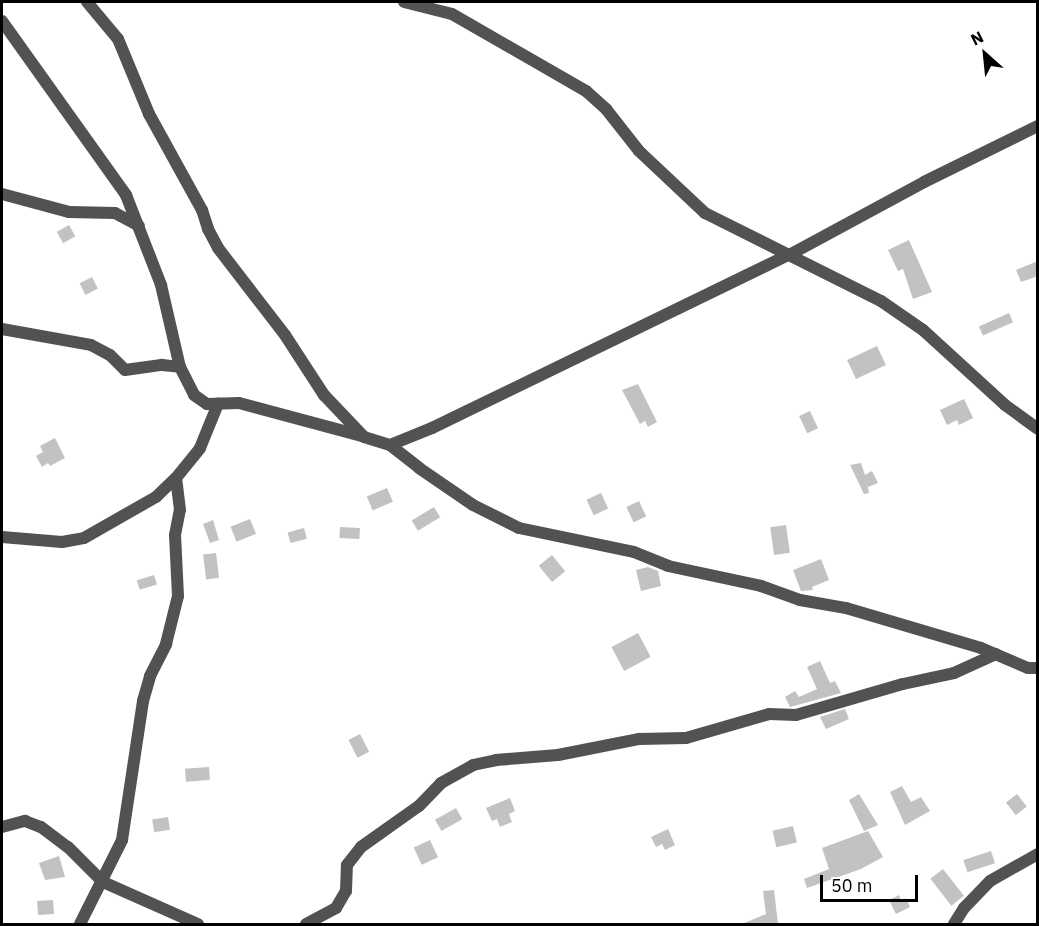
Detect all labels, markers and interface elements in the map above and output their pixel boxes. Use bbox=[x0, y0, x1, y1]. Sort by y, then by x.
north arrow bbox=[955, 24, 1015, 84]
text: N bbox=[967, 26, 987, 50]
scale bar bbox=[823, 863, 920, 901]
text: 50 m bbox=[831, 874, 873, 897]

